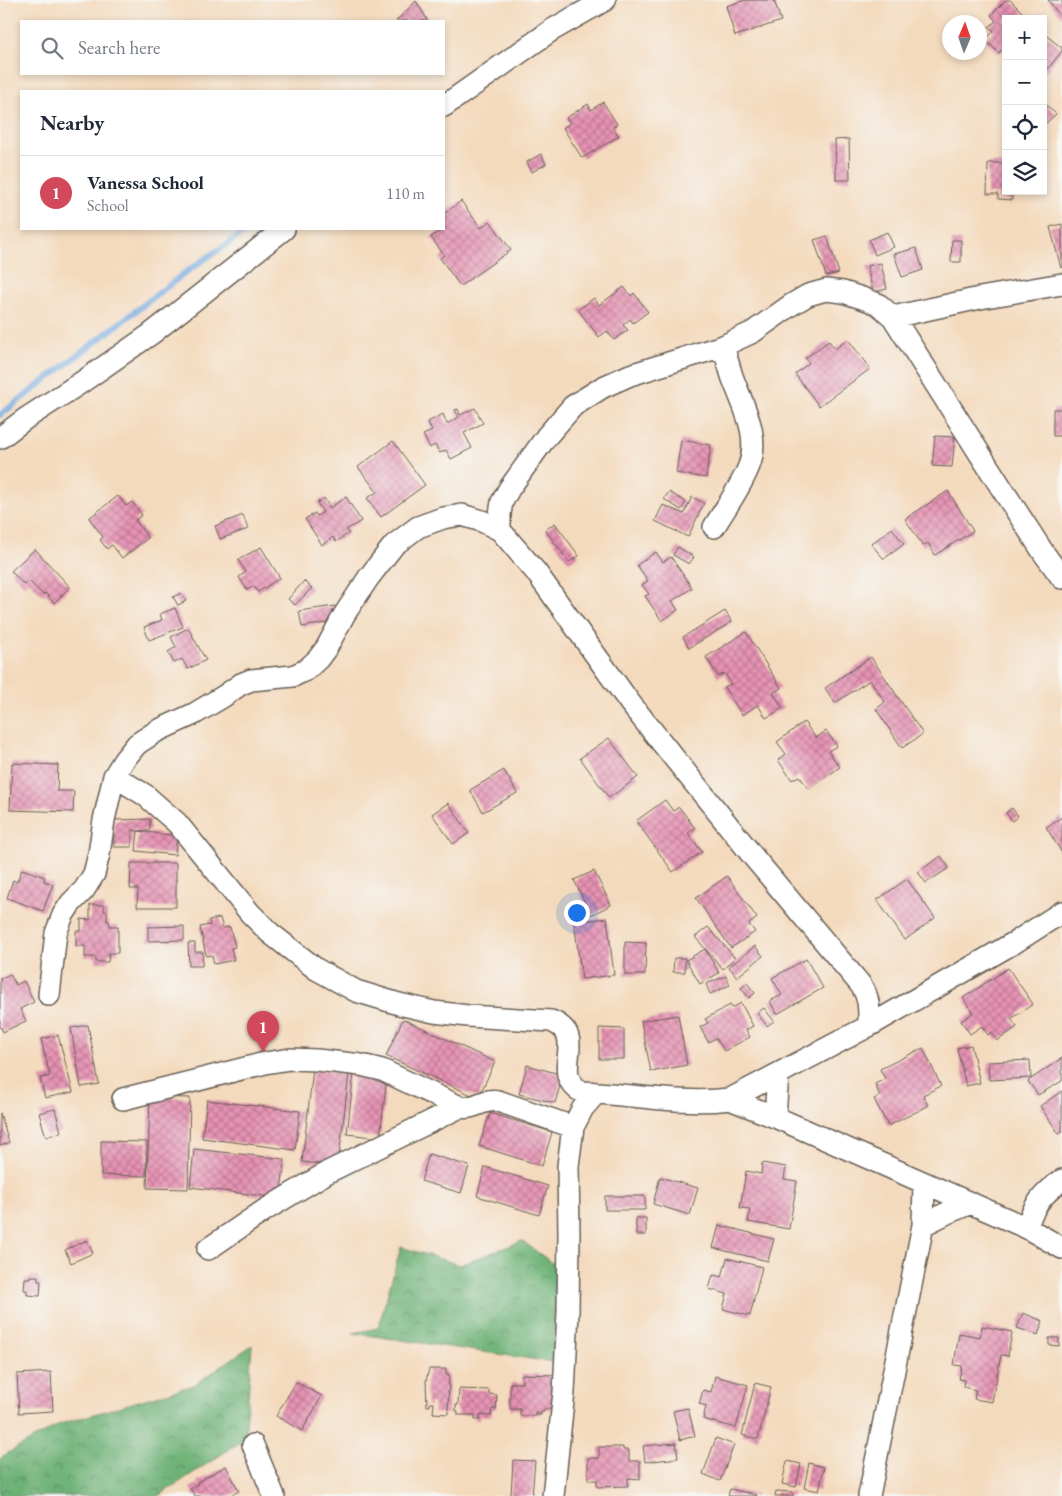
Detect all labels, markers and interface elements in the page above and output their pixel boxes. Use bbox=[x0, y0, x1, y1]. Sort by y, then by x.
north arrow bbox=[942, 15, 987, 60]
map controls bbox=[1002, 15, 1047, 195]
button: + bbox=[1002, 15, 1047, 60]
search box bbox=[20, 20, 445, 75]
icon: search bbox=[38, 34, 66, 62]
text: Search here bbox=[78, 35, 160, 60]
button: − bbox=[1002, 60, 1047, 105]
button: locate bbox=[1002, 105, 1047, 150]
text: Nearby bbox=[40, 109, 104, 136]
button: layers bbox=[1002, 150, 1047, 195]
text: Vanessa School bbox=[87, 170, 204, 195]
text: 1 bbox=[52, 183, 60, 204]
text: 110 m bbox=[386, 183, 425, 204]
text: School bbox=[87, 195, 129, 216]
your location bbox=[564, 900, 590, 926]
pin: 1 bbox=[247, 1011, 279, 1052]

